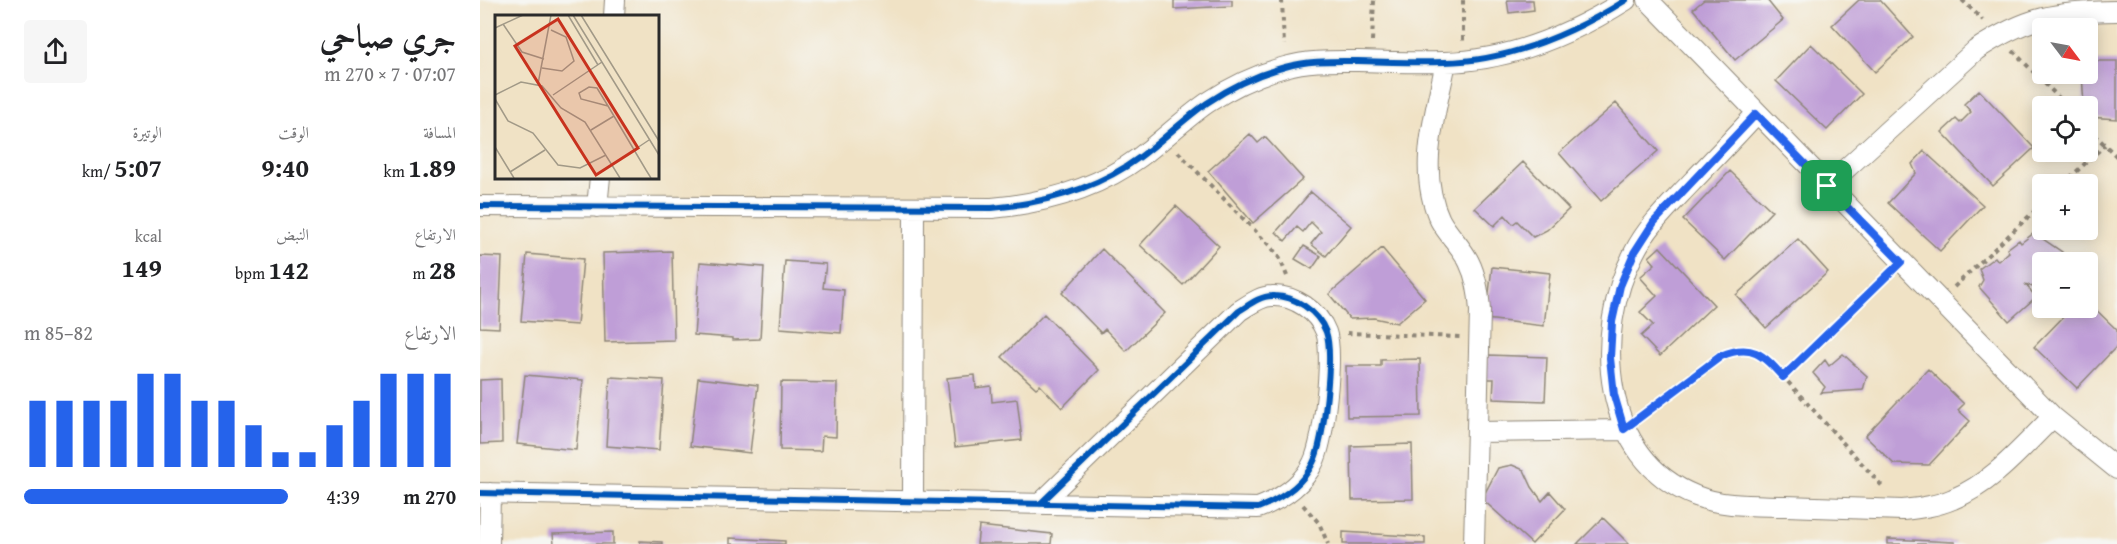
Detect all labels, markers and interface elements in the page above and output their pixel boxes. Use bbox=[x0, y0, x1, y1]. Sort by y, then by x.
text: جري صباحي bbox=[320, 12, 456, 60]
inset map bbox=[495, 15, 658, 178]
north arrow bbox=[2032, 18, 2098, 84]
map controls bbox=[2032, 18, 2098, 318]
button: share bbox=[24, 20, 87, 83]
text: 07:07 · 7 × 270 m bbox=[324, 59, 456, 88]
button: locate bbox=[2032, 96, 2098, 162]
text: الوتيرة bbox=[132, 120, 162, 144]
text: الوقت bbox=[278, 120, 309, 144]
text: المسافة bbox=[423, 120, 456, 144]
text: 5:07 bbox=[114, 148, 162, 187]
text: 9:40 bbox=[261, 148, 309, 187]
text: 1.89 bbox=[408, 148, 456, 187]
text: /km bbox=[82, 159, 114, 183]
text: km bbox=[384, 159, 408, 183]
pin bbox=[1801, 160, 1852, 211]
icon: arrive bbox=[1810, 169, 1843, 202]
button: + bbox=[2032, 174, 2098, 240]
text: النبض bbox=[276, 222, 309, 246]
text: الارتفاع bbox=[414, 222, 456, 246]
text: kcal bbox=[135, 224, 162, 248]
text: 149 bbox=[122, 248, 162, 287]
text: 142 bbox=[269, 250, 309, 289]
text: 28 bbox=[429, 250, 456, 289]
button: − bbox=[2032, 252, 2098, 318]
text: bpm bbox=[235, 261, 269, 285]
text: m bbox=[412, 261, 429, 285]
text: 82–85 m bbox=[24, 318, 93, 347]
text: الارتفاع bbox=[404, 318, 456, 347]
text: 4:39 bbox=[326, 482, 360, 511]
text: 270 m bbox=[403, 482, 456, 511]

